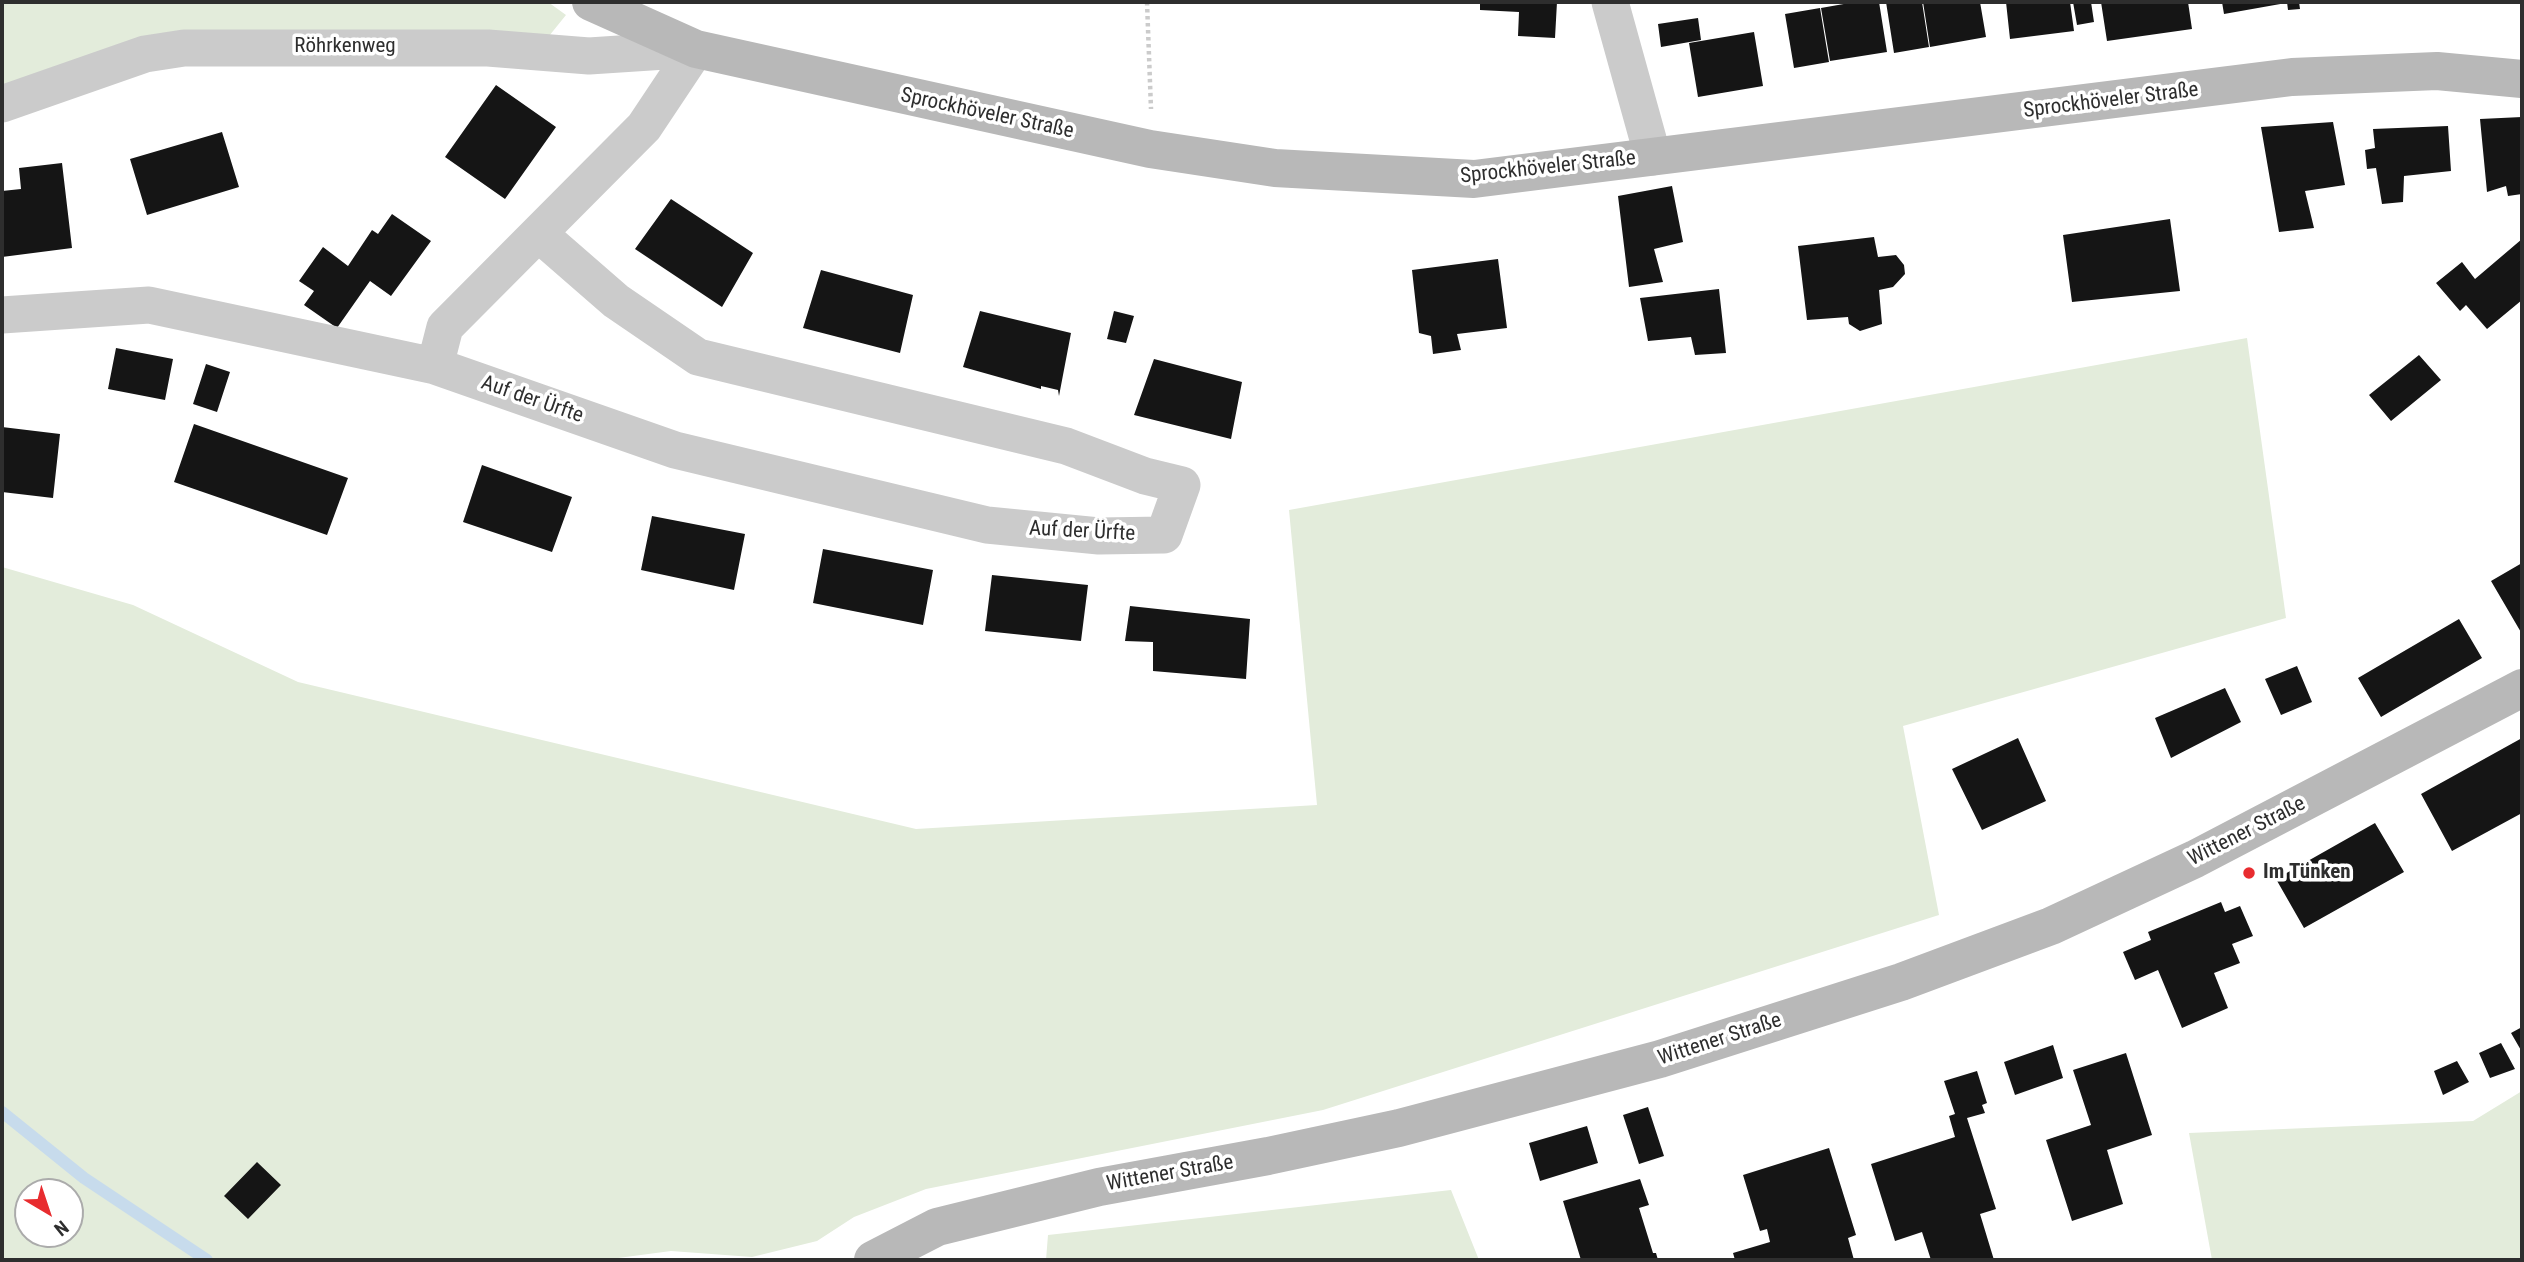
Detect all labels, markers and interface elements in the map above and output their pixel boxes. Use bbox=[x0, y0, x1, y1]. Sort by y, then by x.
street label: Röhrkenweg bbox=[294, 34, 396, 60]
street label: Sprockhöveler Straße bbox=[2022, 78, 2200, 124]
street label: Sprockhöveler Straße bbox=[898, 83, 1076, 145]
street label: Sprockhöveler Straße bbox=[1459, 146, 1637, 190]
street label: Auf der Ürfte bbox=[478, 371, 586, 429]
street label: Auf der Ürfte bbox=[1028, 517, 1136, 547]
street label: Wittener Straße bbox=[2184, 792, 2310, 872]
place label: Im Tünken bbox=[2263, 860, 2351, 886]
marker: Im Tünken bbox=[2241, 865, 2257, 881]
street label: Wittener Straße bbox=[1655, 1008, 1785, 1072]
street label: Wittener Straße bbox=[1105, 1150, 1235, 1198]
north arrow bbox=[14, 1178, 84, 1248]
text: N bbox=[50, 1216, 73, 1241]

